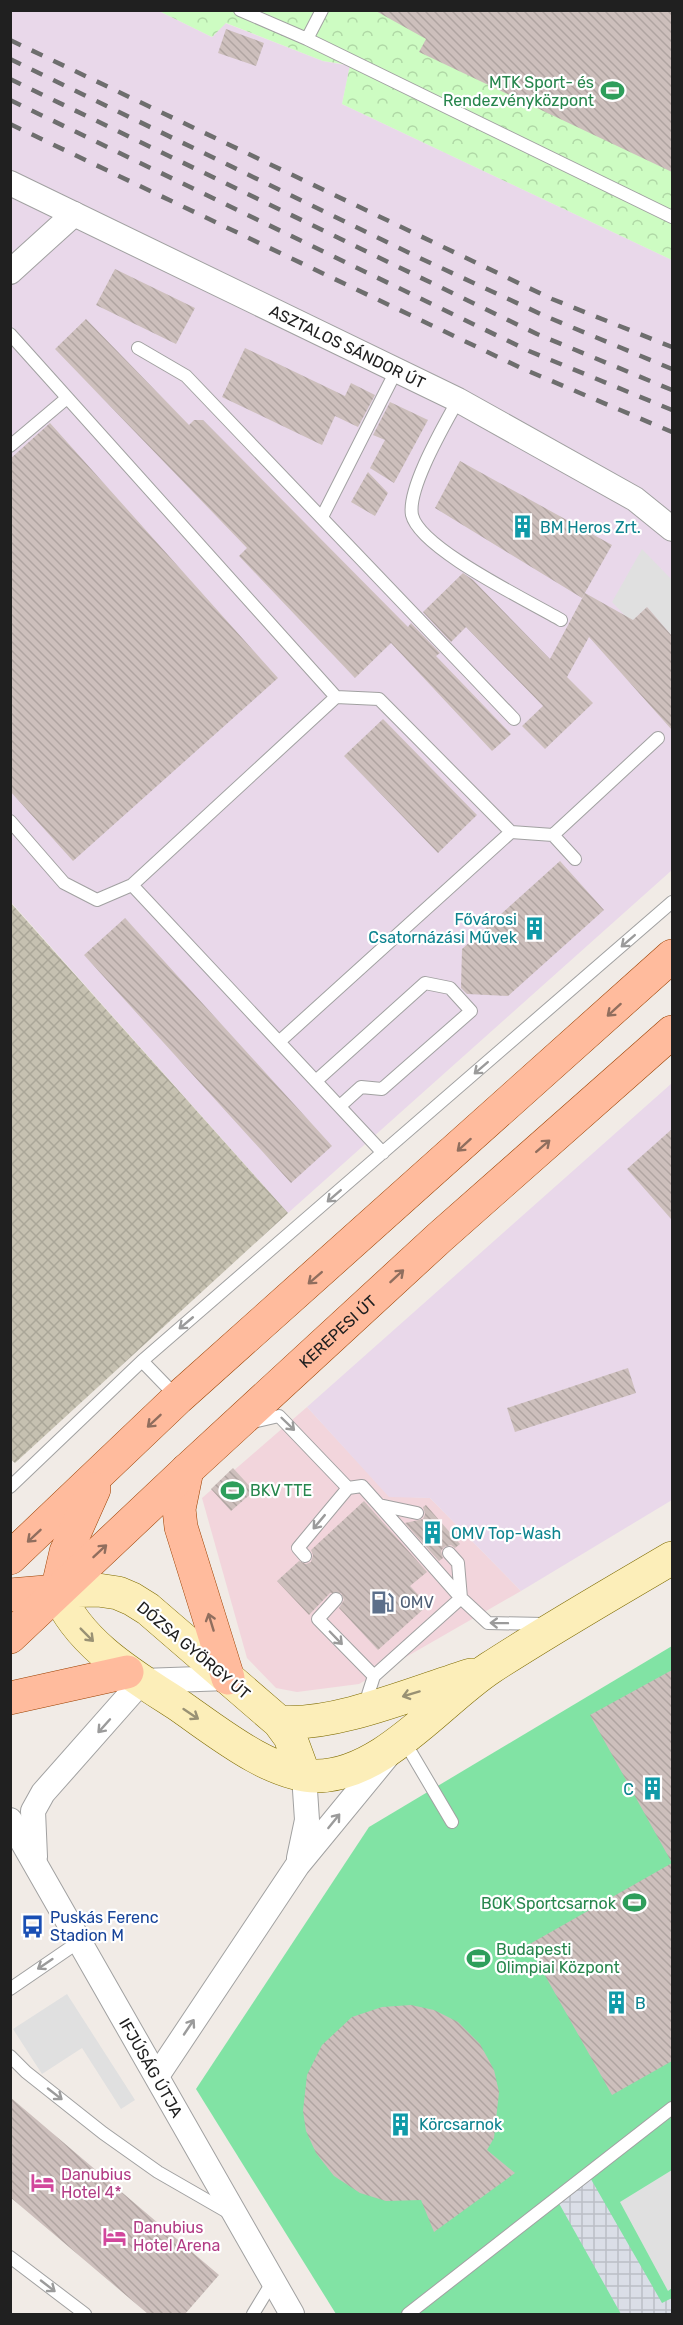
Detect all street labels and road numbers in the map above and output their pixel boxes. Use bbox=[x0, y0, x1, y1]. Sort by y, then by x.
street label: ASZTALOS SÁNDOR ÚT bbox=[266, 301, 428, 393]
street label: KEREPESI ÚT bbox=[295, 1291, 380, 1372]
street label: DÓZSA GYÖRGY ÚT bbox=[133, 1597, 255, 1703]
street label: IFJÚSÁG ÚTJA bbox=[115, 2015, 187, 2121]

